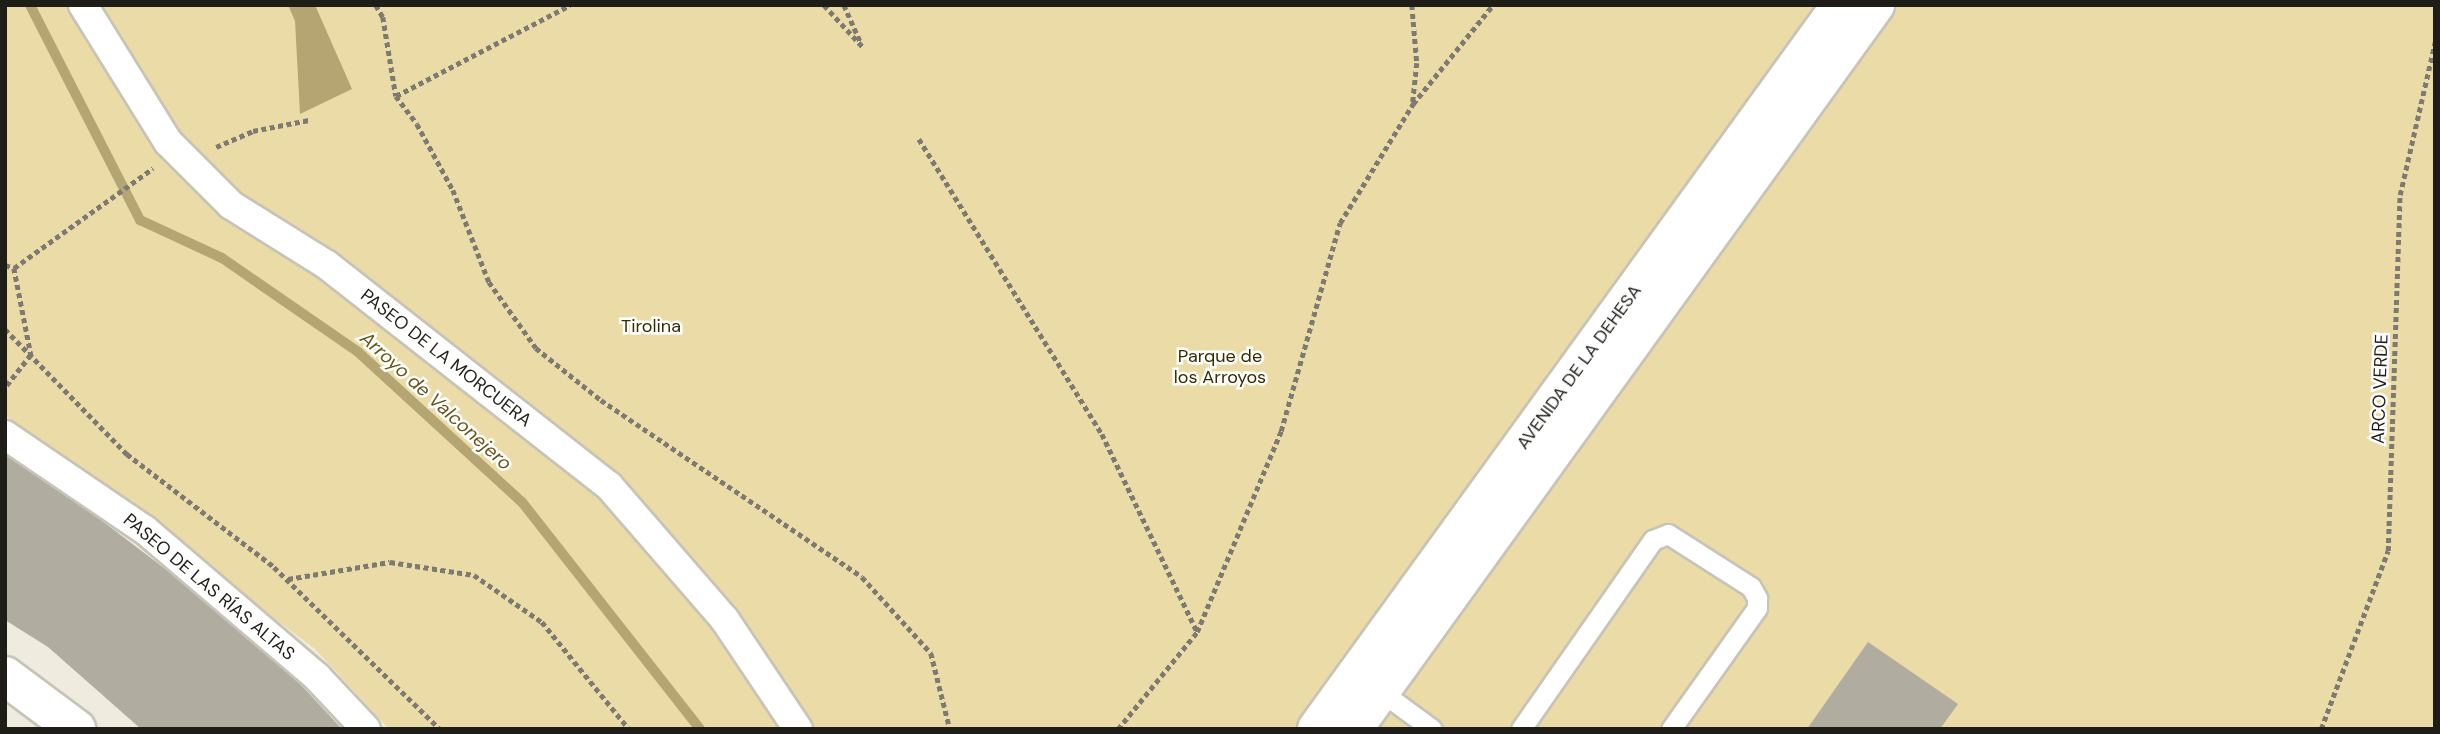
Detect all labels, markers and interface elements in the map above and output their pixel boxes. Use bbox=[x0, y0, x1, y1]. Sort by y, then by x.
street label: AVENIDA DE LA DEHESA bbox=[1512, 280, 1646, 454]
street label: PASEO DE LA MORCUERA bbox=[356, 285, 536, 431]
park label: Tirolina bbox=[621, 315, 681, 337]
water label: Arroyo de Valconejero bbox=[356, 327, 516, 475]
street label: ARCO VERDE bbox=[2367, 334, 2393, 444]
park label: Parque de los Arroyos bbox=[1174, 346, 1266, 388]
street label: PASEO DE LAS RÍAS ALTAS bbox=[119, 509, 299, 665]

